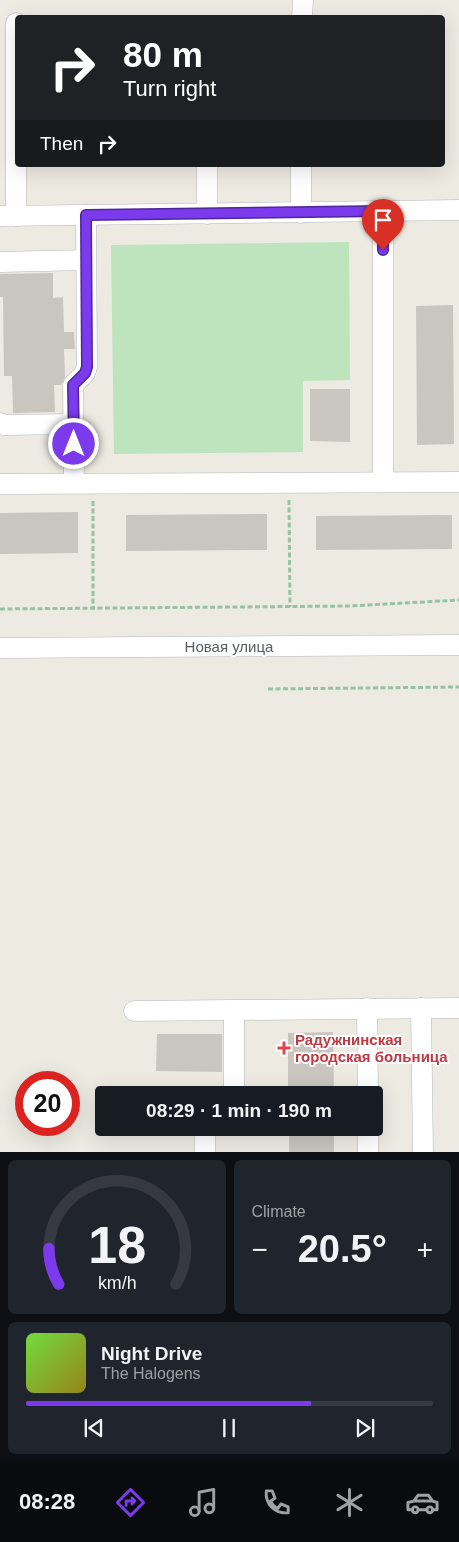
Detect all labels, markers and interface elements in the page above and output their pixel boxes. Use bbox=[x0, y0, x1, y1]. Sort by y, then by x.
icon: right bbox=[40, 35, 105, 100]
text: 80 m bbox=[123, 35, 203, 74]
text: Turn right bbox=[123, 76, 216, 101]
icon: right bbox=[93, 130, 121, 158]
text: Then bbox=[40, 133, 83, 154]
pin bbox=[362, 199, 404, 250]
icon: arrive bbox=[369, 206, 397, 234]
position arrow bbox=[47, 417, 99, 469]
street label: Новая улица bbox=[185, 638, 274, 655]
place label: Радужнинская городская больница bbox=[295, 1031, 448, 1065]
marker: Радужнинская городская больница bbox=[277, 1041, 291, 1055]
speed limit sign: 20 bbox=[15, 1071, 80, 1136]
text: 08:29 · 1 min · 190 m bbox=[146, 1100, 332, 1121]
text: Climate bbox=[252, 1203, 306, 1220]
text: 18 bbox=[88, 1216, 146, 1274]
text: 20.5° bbox=[298, 1228, 387, 1270]
text: − bbox=[252, 1234, 268, 1265]
text: + bbox=[417, 1234, 433, 1265]
text: km/h bbox=[97, 1273, 136, 1293]
text: Night Drive bbox=[101, 1343, 202, 1364]
text: The Halogens bbox=[101, 1365, 201, 1382]
icon: previous bbox=[80, 1414, 108, 1442]
icon: pause bbox=[215, 1414, 243, 1442]
icon: next bbox=[351, 1414, 379, 1442]
icon: directions bbox=[113, 1485, 148, 1520]
icon: music bbox=[186, 1485, 221, 1520]
icon: phone bbox=[259, 1485, 294, 1520]
icon: climate bbox=[332, 1485, 367, 1520]
icon: car bbox=[405, 1485, 440, 1520]
text: 08:28 bbox=[19, 1489, 75, 1514]

